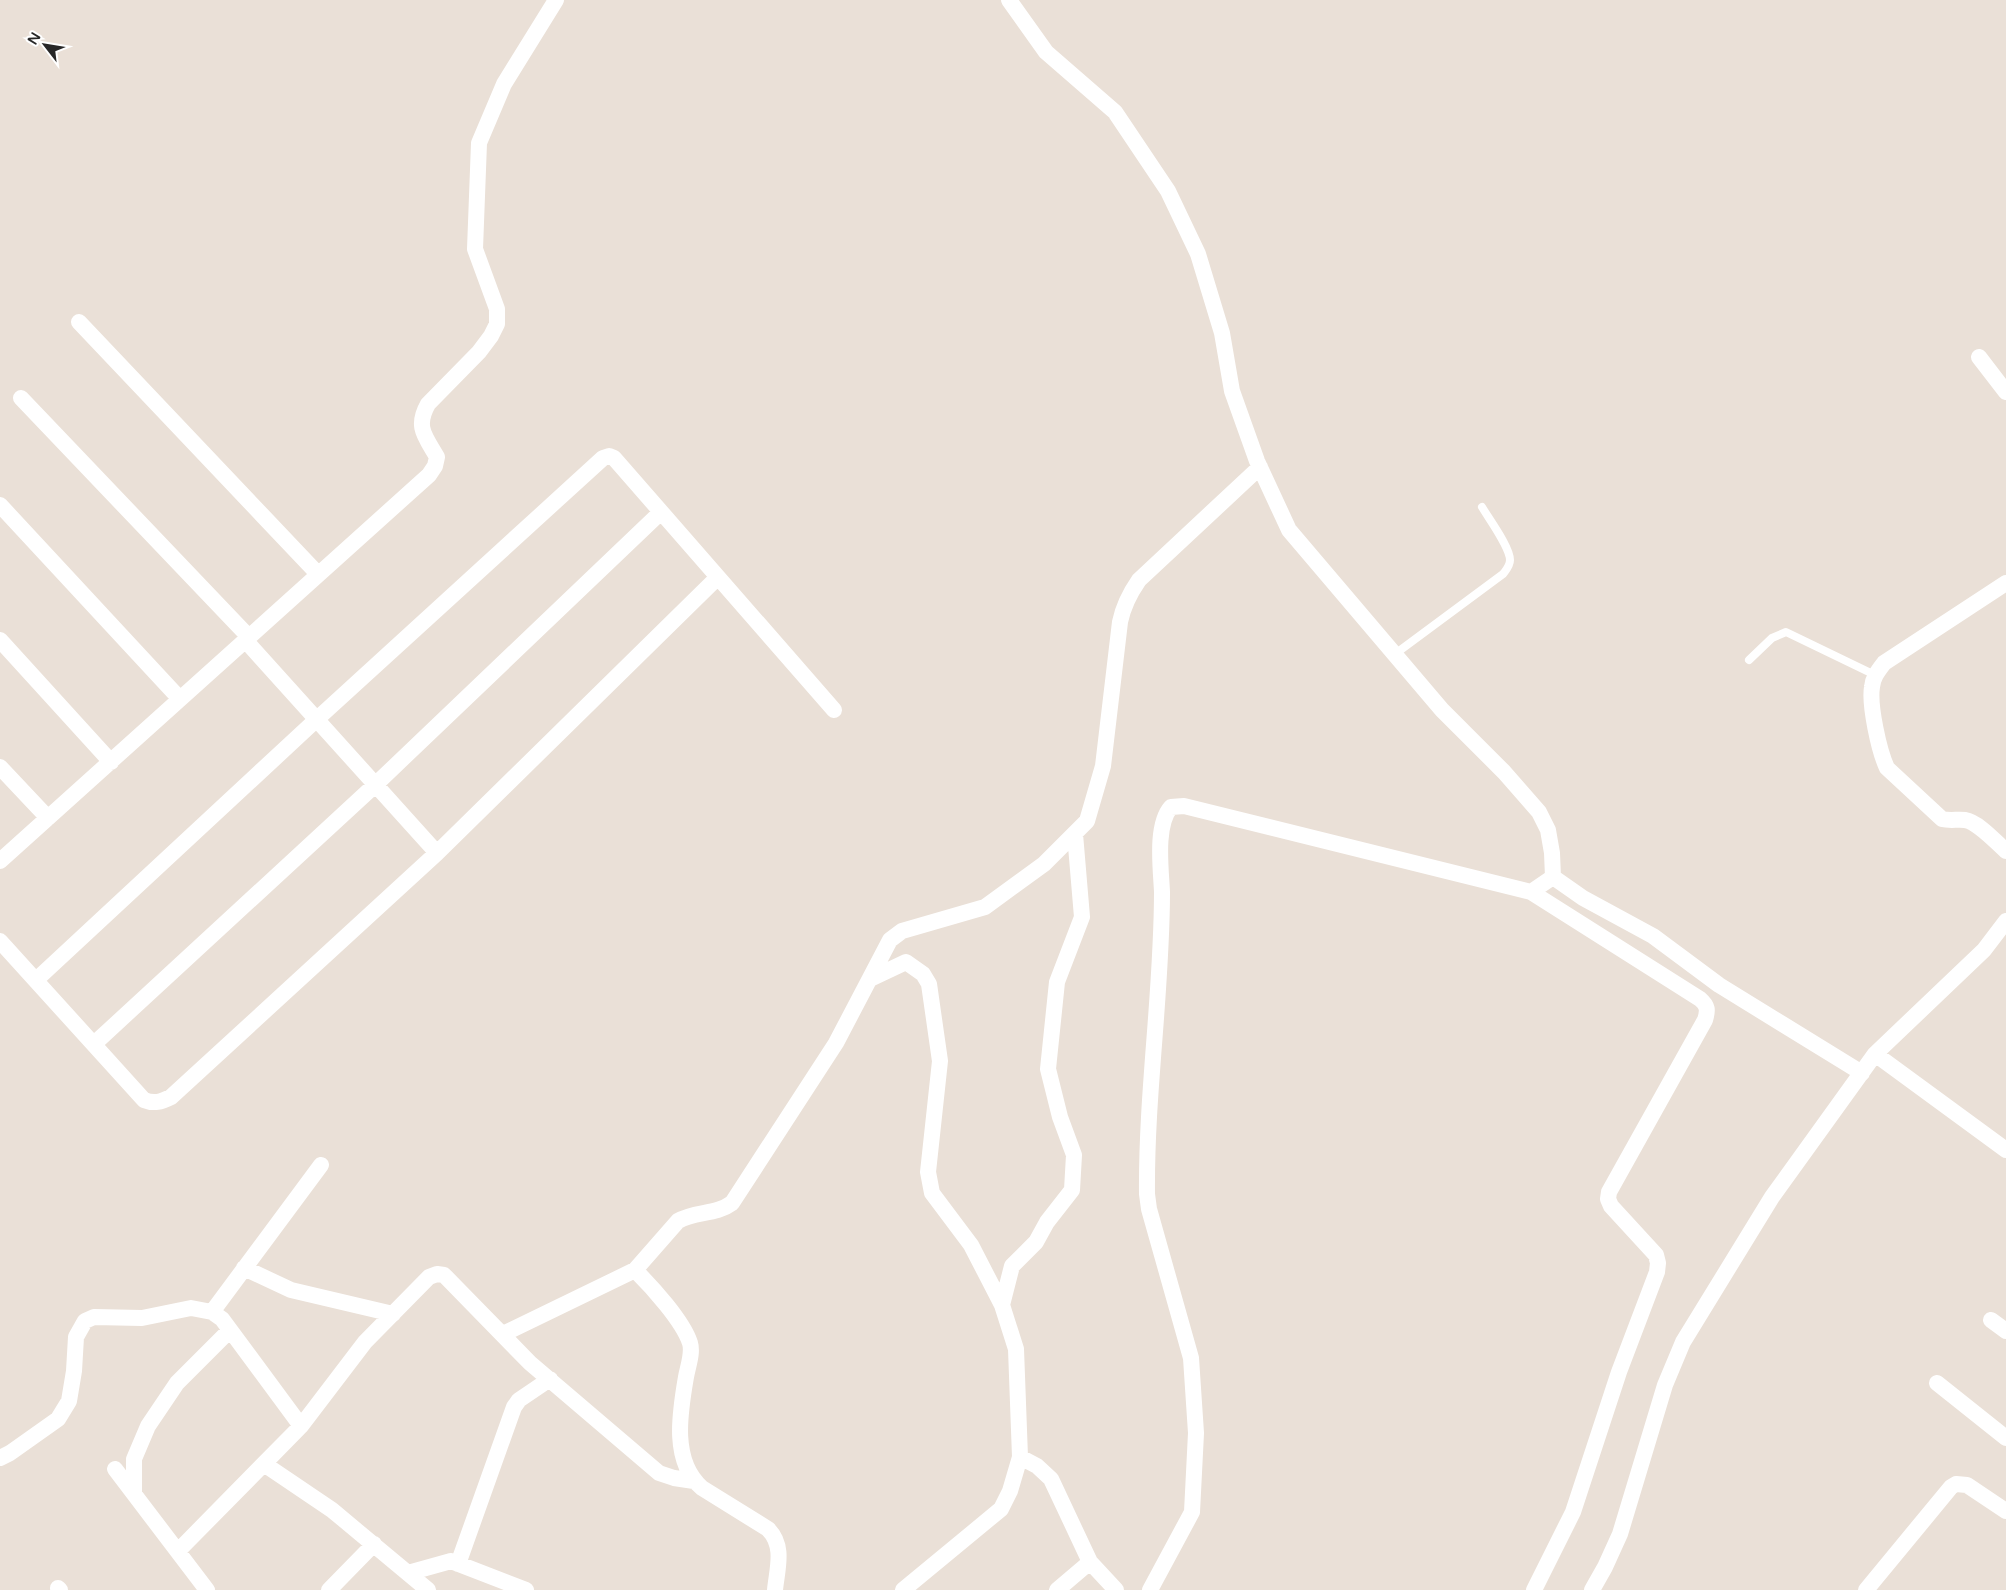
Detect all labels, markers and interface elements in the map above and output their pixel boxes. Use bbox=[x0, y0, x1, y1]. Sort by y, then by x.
north arrow bbox=[20, 20, 70, 70]
text: N bbox=[24, 29, 44, 48]

